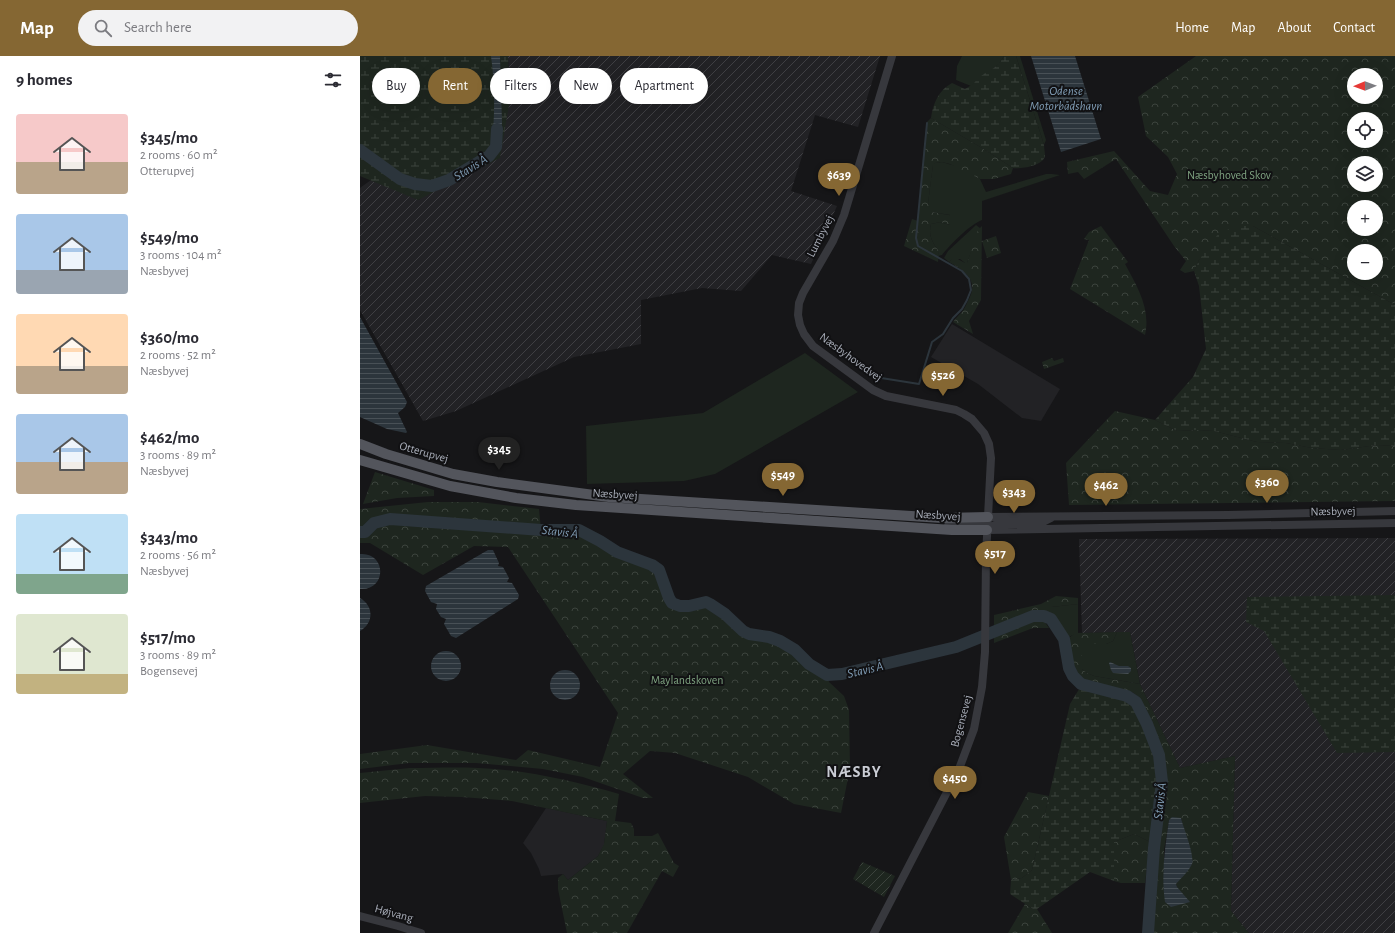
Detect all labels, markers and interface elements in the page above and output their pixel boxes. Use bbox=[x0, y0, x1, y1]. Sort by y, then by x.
search box bbox=[78, 10, 358, 46]
icon: search bbox=[92, 17, 114, 39]
text: Map bbox=[20, 19, 54, 38]
text: Search here bbox=[124, 20, 192, 35]
text: Home bbox=[1175, 21, 1209, 35]
text: Map bbox=[1231, 21, 1255, 35]
text: About bbox=[1277, 21, 1311, 35]
text: Contact bbox=[1333, 21, 1375, 35]
chip: Buy bbox=[372, 68, 420, 104]
chip: Rent bbox=[428, 68, 482, 104]
chip: Filters bbox=[490, 68, 551, 104]
chip: New bbox=[559, 68, 612, 104]
chip: Apartment bbox=[620, 68, 708, 104]
north arrow bbox=[1347, 68, 1383, 104]
map controls bbox=[1347, 68, 1383, 280]
icon: filters bbox=[322, 69, 344, 91]
text: 9 homes bbox=[16, 71, 72, 88]
water label: Odense Motorbådshavn bbox=[1030, 85, 1102, 113]
button: locate bbox=[1347, 112, 1383, 148]
text: $345/mo bbox=[140, 129, 198, 146]
icon: home bbox=[48, 130, 96, 178]
text: 2 rooms · 60 m² bbox=[140, 149, 217, 162]
water label: Stavis Å bbox=[451, 151, 490, 184]
button: layers bbox=[1347, 156, 1383, 192]
pin: $639 bbox=[815, 163, 863, 197]
text: Otterupvej bbox=[140, 165, 194, 178]
text: $639 bbox=[827, 169, 851, 182]
park label: Næsbyhoved Skov bbox=[1187, 169, 1271, 182]
button: + bbox=[1347, 200, 1383, 236]
street label: Lumbyvej bbox=[804, 213, 837, 259]
text: $549/mo bbox=[140, 229, 199, 246]
icon: home bbox=[48, 230, 96, 278]
button: − bbox=[1347, 244, 1383, 280]
text: 3 rooms · 104 m² bbox=[140, 249, 221, 262]
text: Næsbyvej bbox=[140, 265, 189, 278]
text: $360/mo bbox=[140, 329, 199, 346]
icon: home bbox=[48, 330, 96, 378]
street label: Næsbyhovedvej bbox=[817, 330, 884, 384]
text: 2 rooms · 52 m² bbox=[140, 349, 216, 362]
pin: $526 bbox=[919, 363, 967, 397]
text: Næsbyvej bbox=[140, 365, 189, 378]
text: $526 bbox=[931, 369, 955, 382]
text: $462/mo bbox=[140, 429, 199, 446]
icon: home bbox=[48, 430, 96, 478]
pin: $345 bbox=[475, 437, 523, 471]
street label: Otterupvej bbox=[398, 439, 450, 466]
text: $345 bbox=[487, 443, 511, 456]
text: 3 rooms · 89 m² bbox=[140, 449, 216, 462]
pin: $549 bbox=[759, 463, 807, 497]
text: Næsbyvej bbox=[140, 465, 189, 478]
text: $549 bbox=[771, 469, 795, 482]
pin: $360 bbox=[1243, 470, 1291, 504]
pin: $462 bbox=[1082, 473, 1130, 507]
text: $360 bbox=[1255, 476, 1279, 489]
text: $462 bbox=[1094, 479, 1118, 492]
pin: $343 bbox=[990, 480, 1038, 514]
street label: Næsbyvej bbox=[592, 486, 638, 503]
text: $343 bbox=[1002, 486, 1026, 499]
street label: Næsbyvej bbox=[1310, 505, 1356, 518]
street label: Næsbyvej bbox=[915, 507, 961, 524]
water label: Stavis Å bbox=[541, 522, 579, 541]
text: $343/mo bbox=[140, 529, 198, 546]
icon: home bbox=[48, 530, 96, 578]
pin: $517 bbox=[971, 541, 1019, 575]
text: $517 bbox=[984, 547, 1006, 560]
text: 2 rooms · 56 m² bbox=[140, 549, 216, 562]
text: Næsbyvej bbox=[140, 565, 189, 578]
text: $517/mo bbox=[140, 629, 195, 646]
icon: home bbox=[48, 630, 96, 678]
text: 3 rooms · 89 m² bbox=[140, 649, 216, 662]
water label: Stavis Å bbox=[846, 658, 885, 681]
text: Bogensevej bbox=[140, 665, 198, 678]
park label: Maylandskoven bbox=[651, 674, 723, 687]
street label: Bogensevej bbox=[948, 694, 975, 749]
district label: NÆSBY bbox=[826, 764, 882, 780]
pin: $450 bbox=[931, 766, 979, 800]
text: $450 bbox=[943, 772, 967, 785]
water label: Stavis Å bbox=[1150, 782, 1169, 820]
street label: Højvang bbox=[373, 902, 415, 925]

